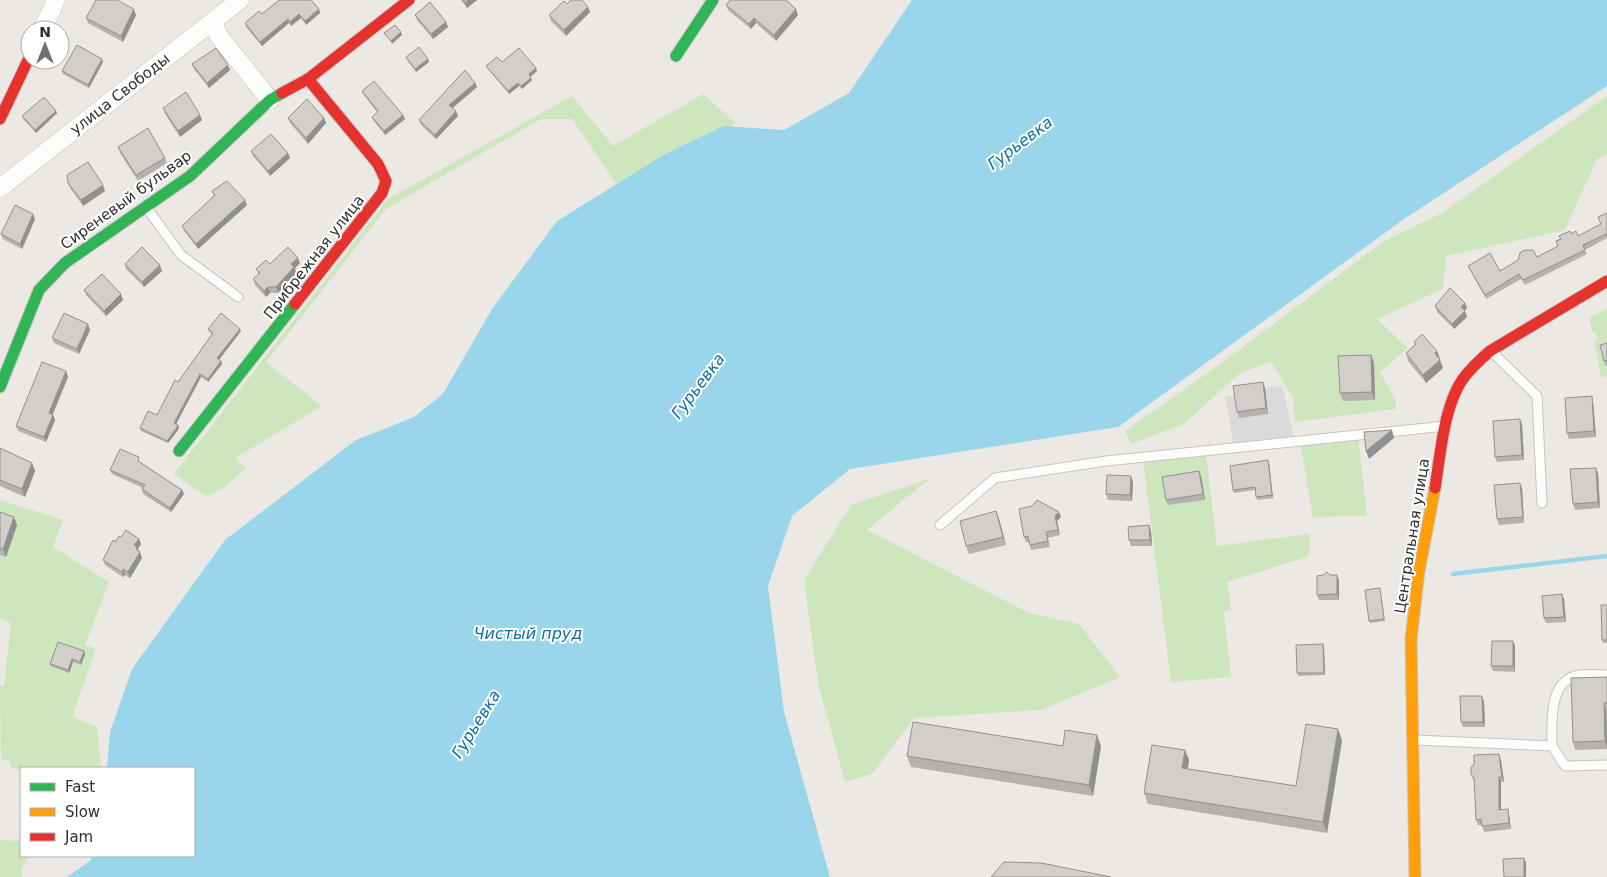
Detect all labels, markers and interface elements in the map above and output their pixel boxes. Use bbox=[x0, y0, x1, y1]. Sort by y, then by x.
north arrow bbox=[20, 20, 70, 70]
text: N bbox=[39, 24, 51, 40]
street label: улица Свободы bbox=[67, 49, 173, 139]
water label: Гурьевка bbox=[984, 112, 1056, 174]
street label: Сиреневый бульвар bbox=[57, 146, 195, 254]
street label: Прибрежная улица bbox=[260, 191, 368, 323]
water label: Гурьевка bbox=[667, 350, 729, 422]
street label: Центральная улица bbox=[1391, 457, 1433, 615]
water label: Чистый пруд bbox=[474, 624, 582, 643]
water label: Гурьевка bbox=[448, 686, 504, 762]
legend bbox=[20, 767, 195, 857]
text: Fast bbox=[65, 778, 95, 796]
text: Slow bbox=[65, 803, 100, 821]
text: Jam bbox=[64, 828, 93, 846]

